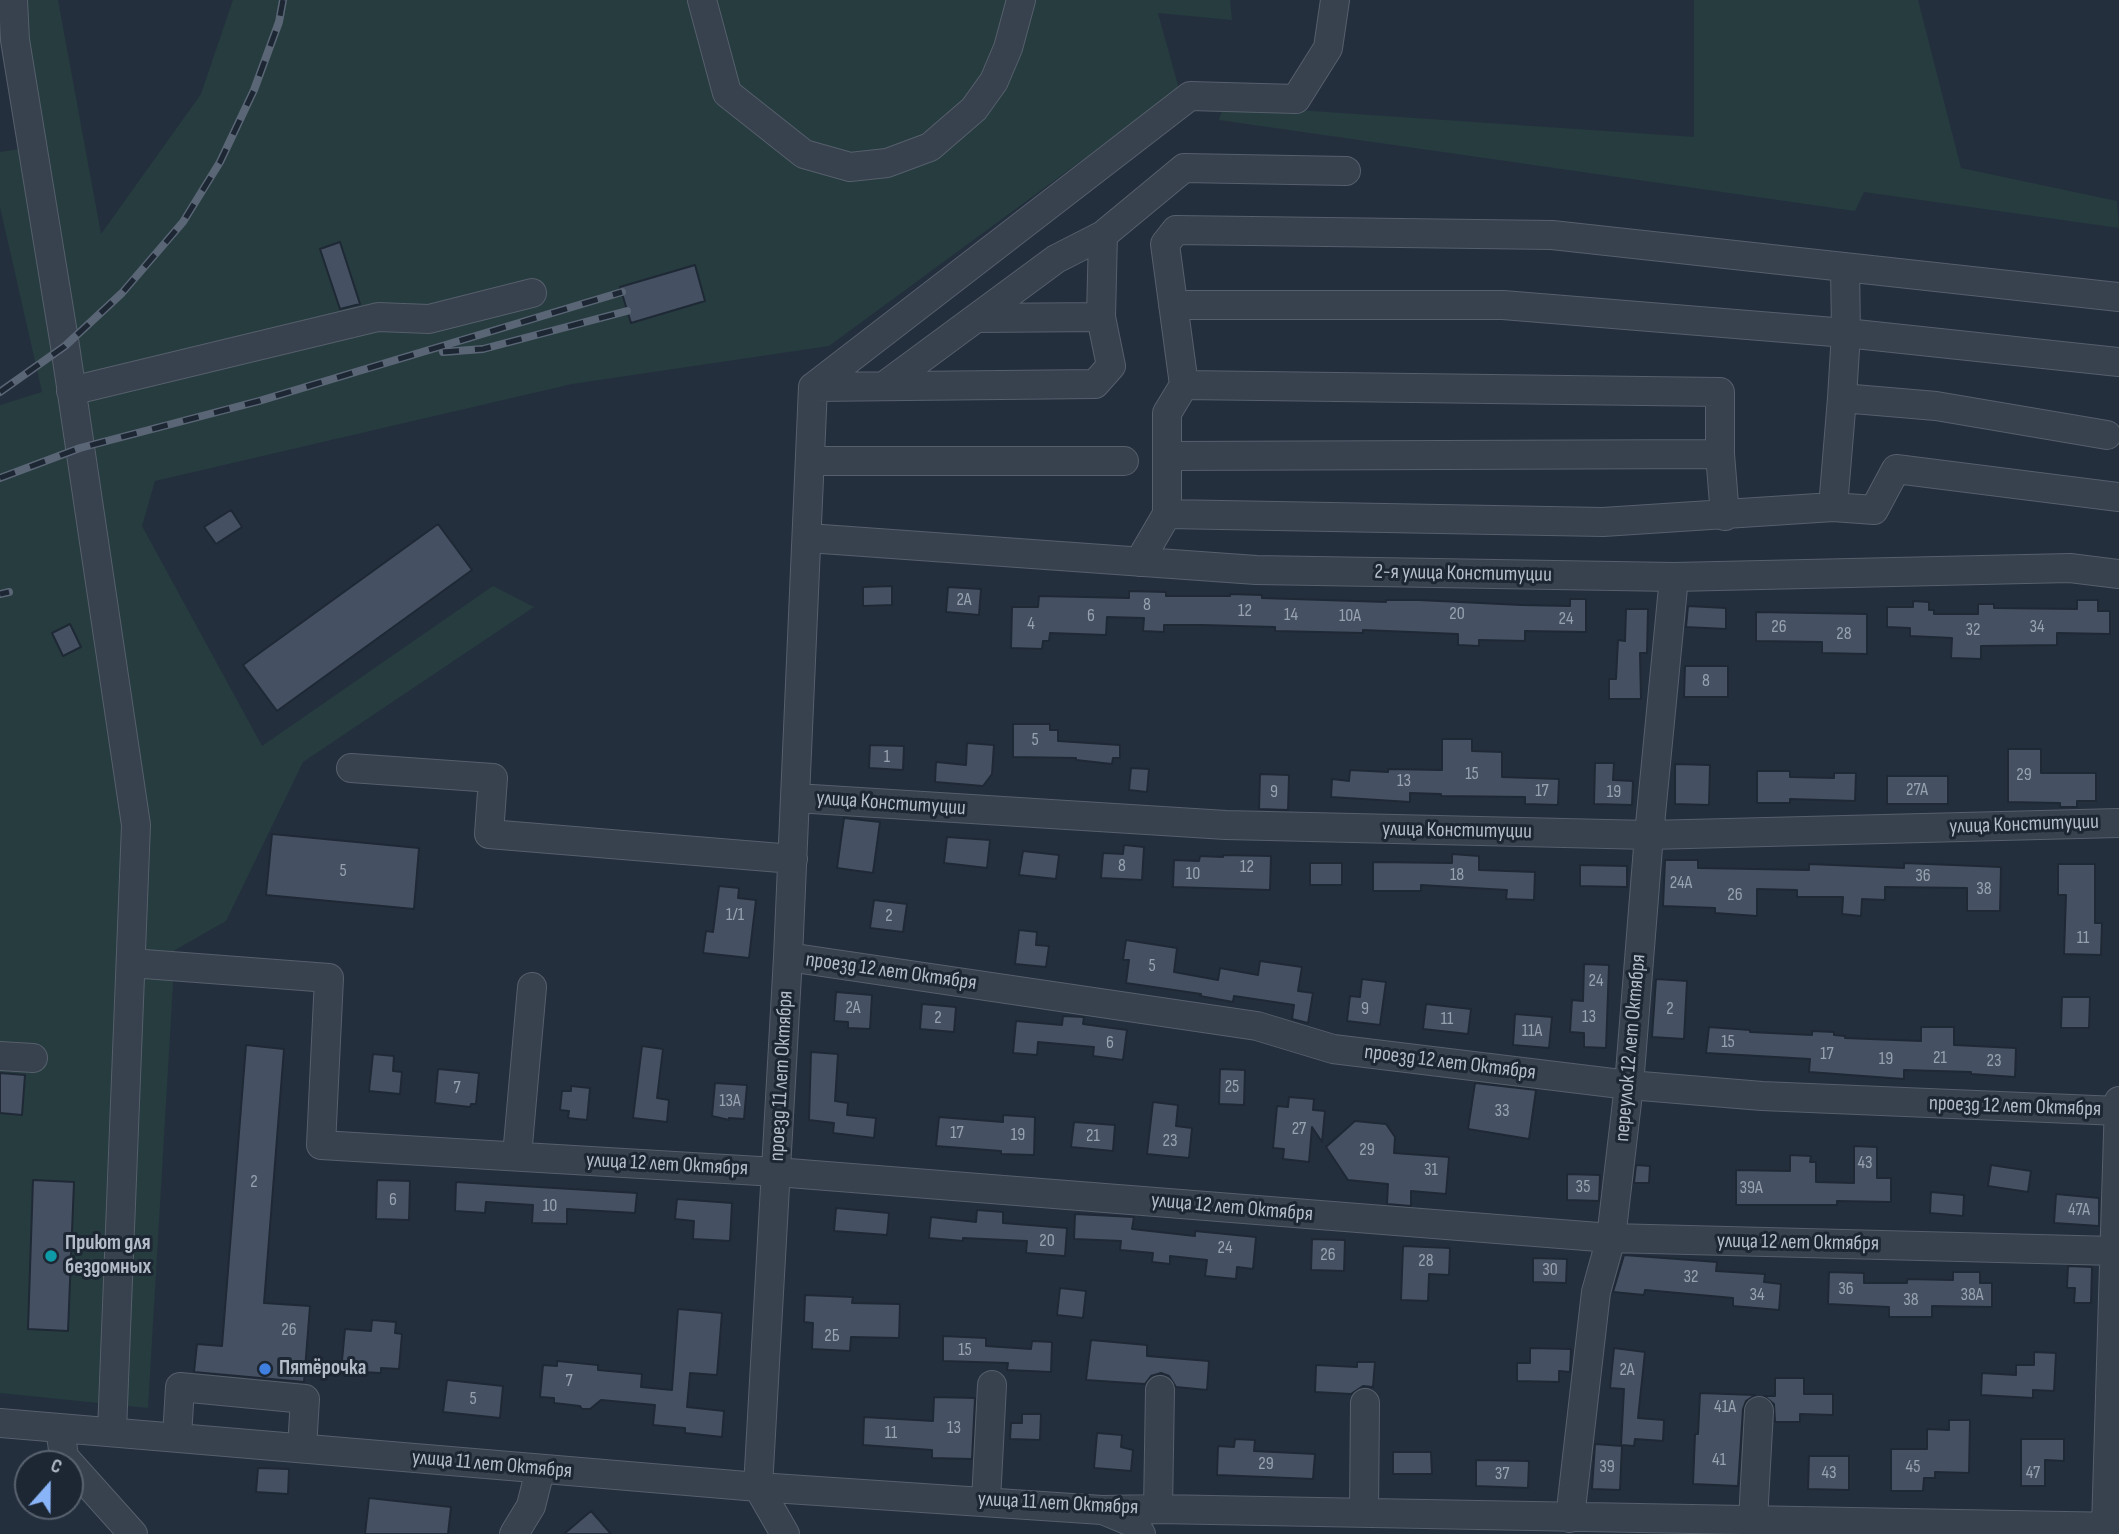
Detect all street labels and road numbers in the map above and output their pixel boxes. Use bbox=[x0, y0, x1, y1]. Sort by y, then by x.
street label: 2-я улица Конституции bbox=[1374, 560, 1552, 588]
street label: улица Конституции bbox=[816, 786, 966, 822]
street label: улица Конституции bbox=[1949, 810, 2099, 840]
street label: улица Конституции bbox=[1382, 817, 1532, 845]
street label: проезд 12 лет Октября bbox=[804, 948, 978, 996]
street label: переулок 12 лет Октября bbox=[1610, 953, 1652, 1143]
street label: проезд 11 лет Октября bbox=[765, 990, 799, 1162]
street label: проезд 12 лет Октября bbox=[1363, 1040, 1537, 1086]
street label: проезд 12 лет Октября bbox=[1928, 1091, 2102, 1123]
street label: улица 12 лет Октября bbox=[585, 1148, 749, 1182]
street label: улица 12 лет Октября bbox=[1150, 1188, 1314, 1228]
street label: улица 12 лет Октября bbox=[1717, 1229, 1879, 1257]
street label: улица 11 лет Октября bbox=[411, 1445, 573, 1485]
street label: улица 11 лет Октября bbox=[977, 1487, 1139, 1521]

